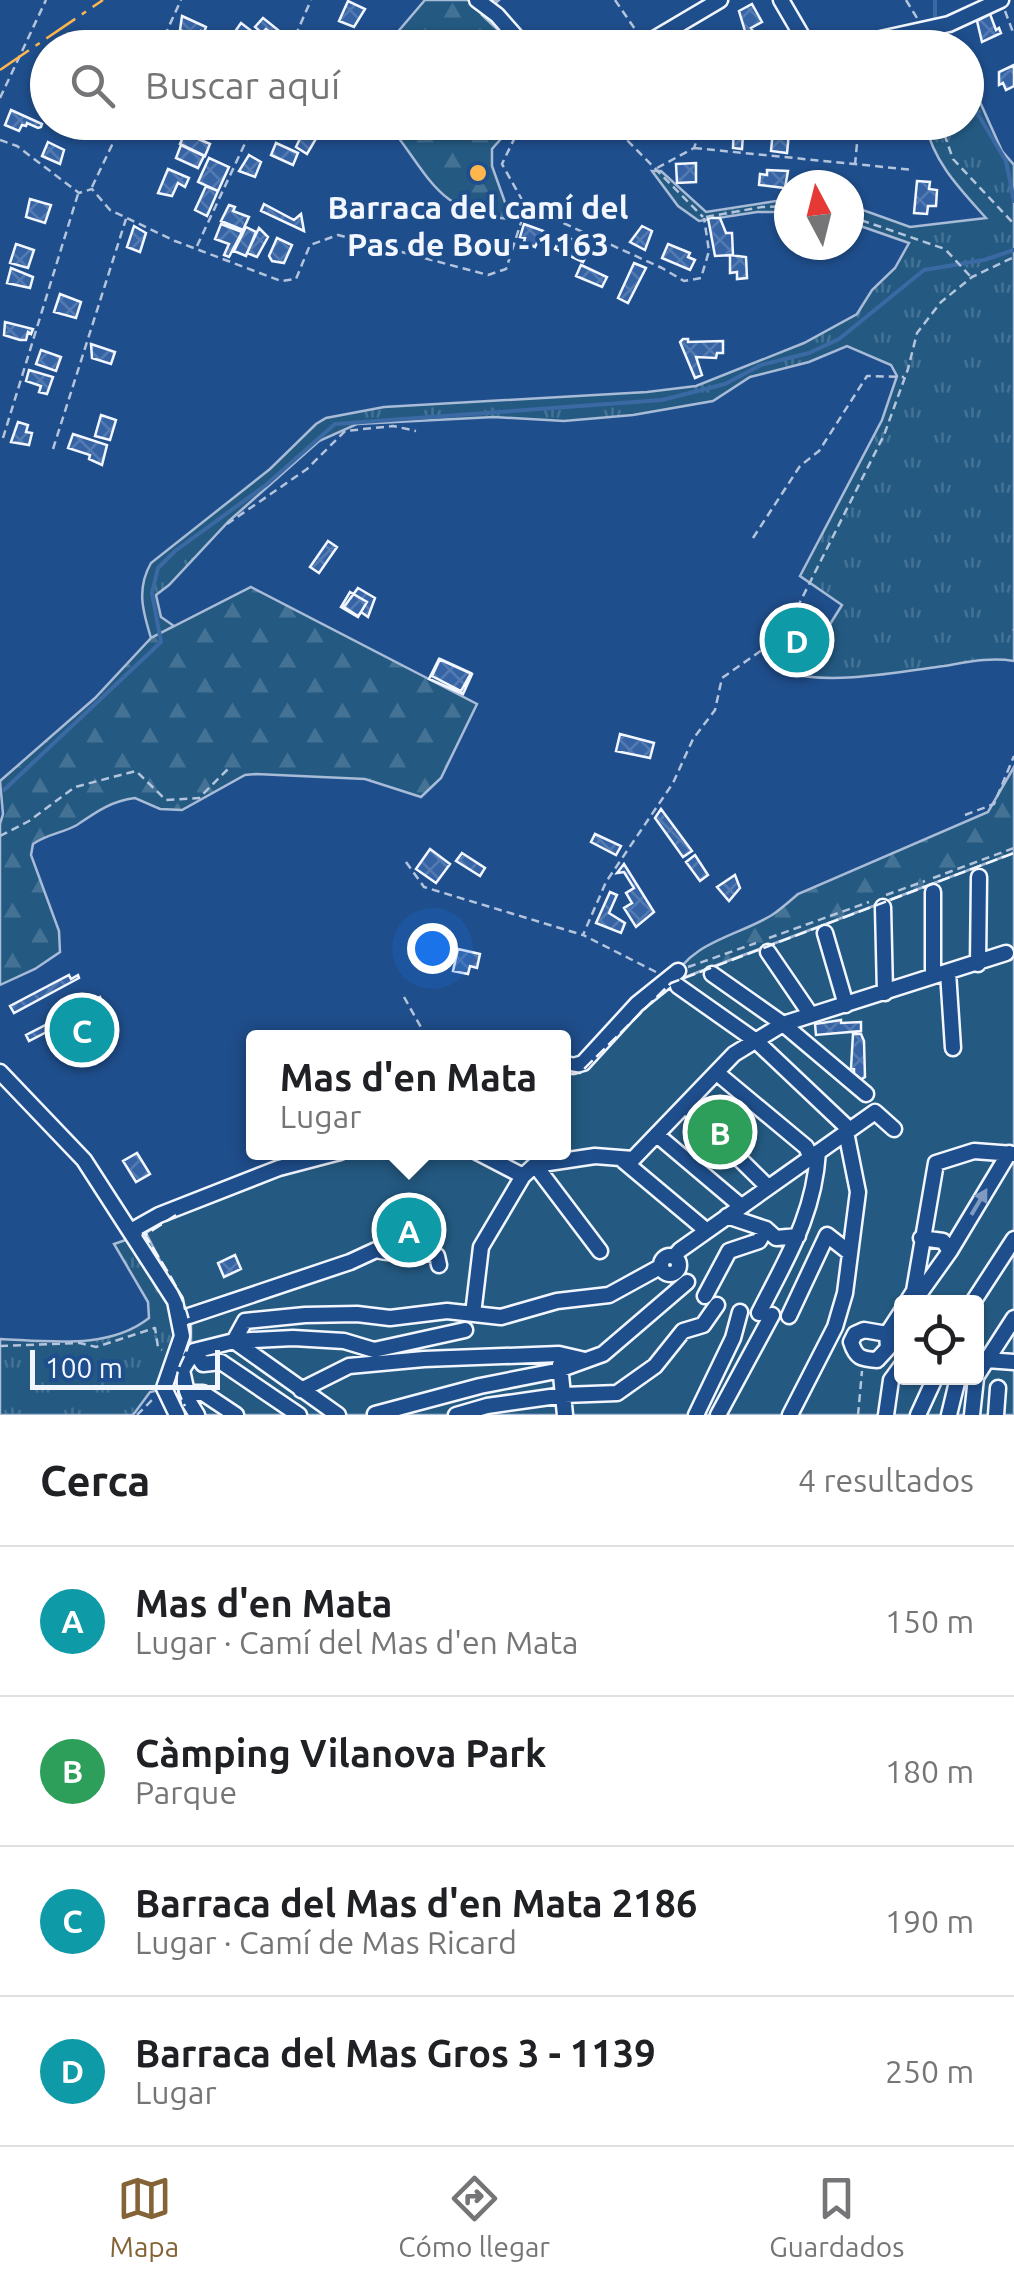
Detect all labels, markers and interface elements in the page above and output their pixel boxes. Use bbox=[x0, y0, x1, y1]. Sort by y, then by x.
search box bbox=[30, 30, 984, 140]
icon: search bbox=[65, 58, 120, 113]
text: Buscar aquí bbox=[145, 64, 340, 106]
marker: Barraca del camí del Pas de Bou - 1163 bbox=[467, 162, 489, 184]
north arrow bbox=[774, 170, 864, 260]
place label: Barraca del camí del Pas de Bou - 1163 bbox=[328, 189, 629, 262]
pin: D bbox=[764, 602, 830, 678]
your location bbox=[407, 923, 458, 974]
pin: C bbox=[49, 992, 114, 1068]
popup bbox=[246, 1030, 571, 1160]
text: Mas d'en Mata bbox=[280, 1056, 537, 1098]
pin: B bbox=[688, 1094, 752, 1170]
text: Lugar bbox=[280, 1098, 361, 1134]
one-way arrow bbox=[970, 1188, 987, 1216]
pin: A bbox=[376, 1192, 442, 1268]
map controls bbox=[894, 1295, 984, 1385]
button: locate bbox=[894, 1295, 984, 1385]
scale bar bbox=[30, 1345, 220, 1390]
text: 100 m bbox=[45, 1352, 123, 1383]
text: Cerca bbox=[40, 1457, 150, 1504]
text: 4 resultados bbox=[798, 1462, 974, 1498]
text: Mas d'en Mata bbox=[135, 1582, 393, 1624]
text: A bbox=[61, 1603, 84, 1639]
text: 150 m bbox=[885, 1603, 974, 1639]
text: Lugar · Camí del Mas d'en Mata bbox=[135, 1624, 578, 1660]
text: Càmping Vilanova Park bbox=[135, 1732, 546, 1774]
text: B bbox=[62, 1753, 83, 1789]
text: 180 m bbox=[885, 1753, 974, 1789]
text: Parque bbox=[135, 1774, 237, 1810]
text: Barraca del Mas d'en Mata 2186 bbox=[135, 1882, 697, 1924]
text: C bbox=[62, 1903, 83, 1939]
text: 190 m bbox=[885, 1903, 974, 1939]
text: Lugar · Camí de Mas Ricard bbox=[135, 1924, 517, 1960]
text: Barraca del Mas Gros 3 - 1139 bbox=[135, 2032, 656, 2074]
text: D bbox=[61, 2053, 84, 2089]
text: 250 m bbox=[885, 2053, 974, 2089]
text: Lugar bbox=[135, 2074, 217, 2110]
tab: Mapa bbox=[110, 2171, 179, 2262]
tab: Cómo llegar bbox=[398, 2171, 550, 2262]
tab: Guardados bbox=[769, 2171, 904, 2262]

